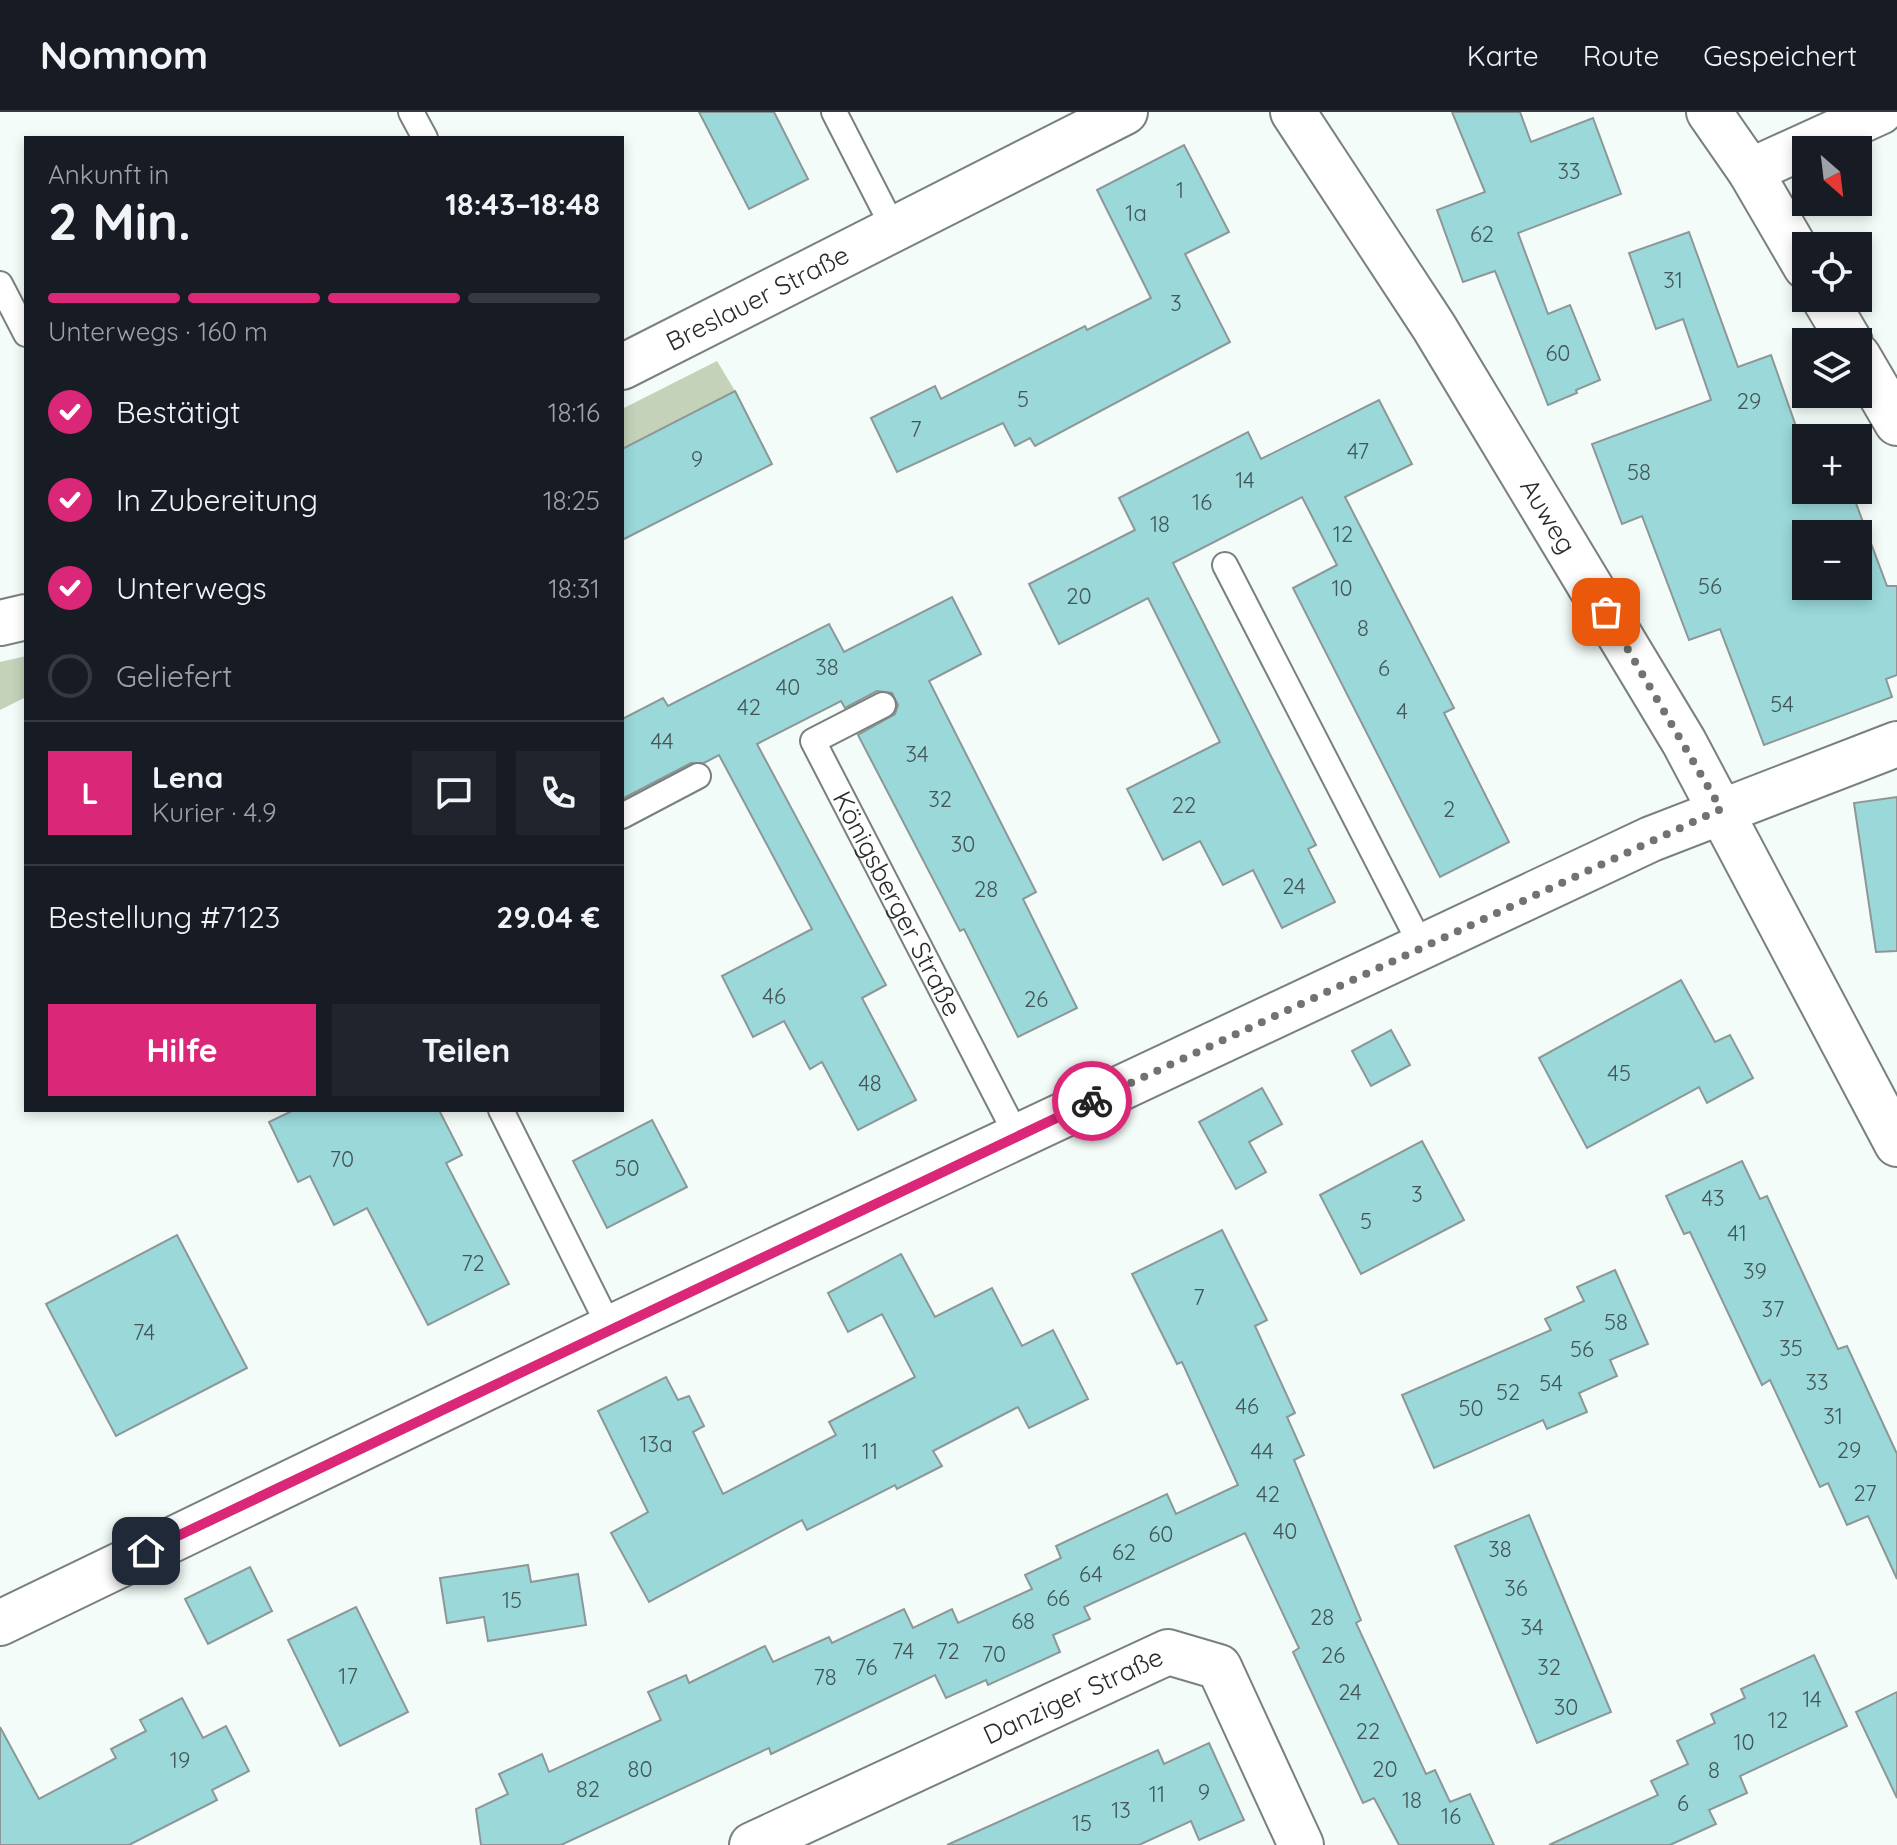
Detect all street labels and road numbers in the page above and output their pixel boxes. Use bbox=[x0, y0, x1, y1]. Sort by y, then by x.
street label: Breslauer Straße bbox=[660, 238, 854, 358]
street label: Auweg bbox=[1513, 472, 1584, 559]
street label: Königsberger Straße bbox=[826, 785, 969, 1022]
street label: Danziger Straße bbox=[978, 1640, 1168, 1751]

